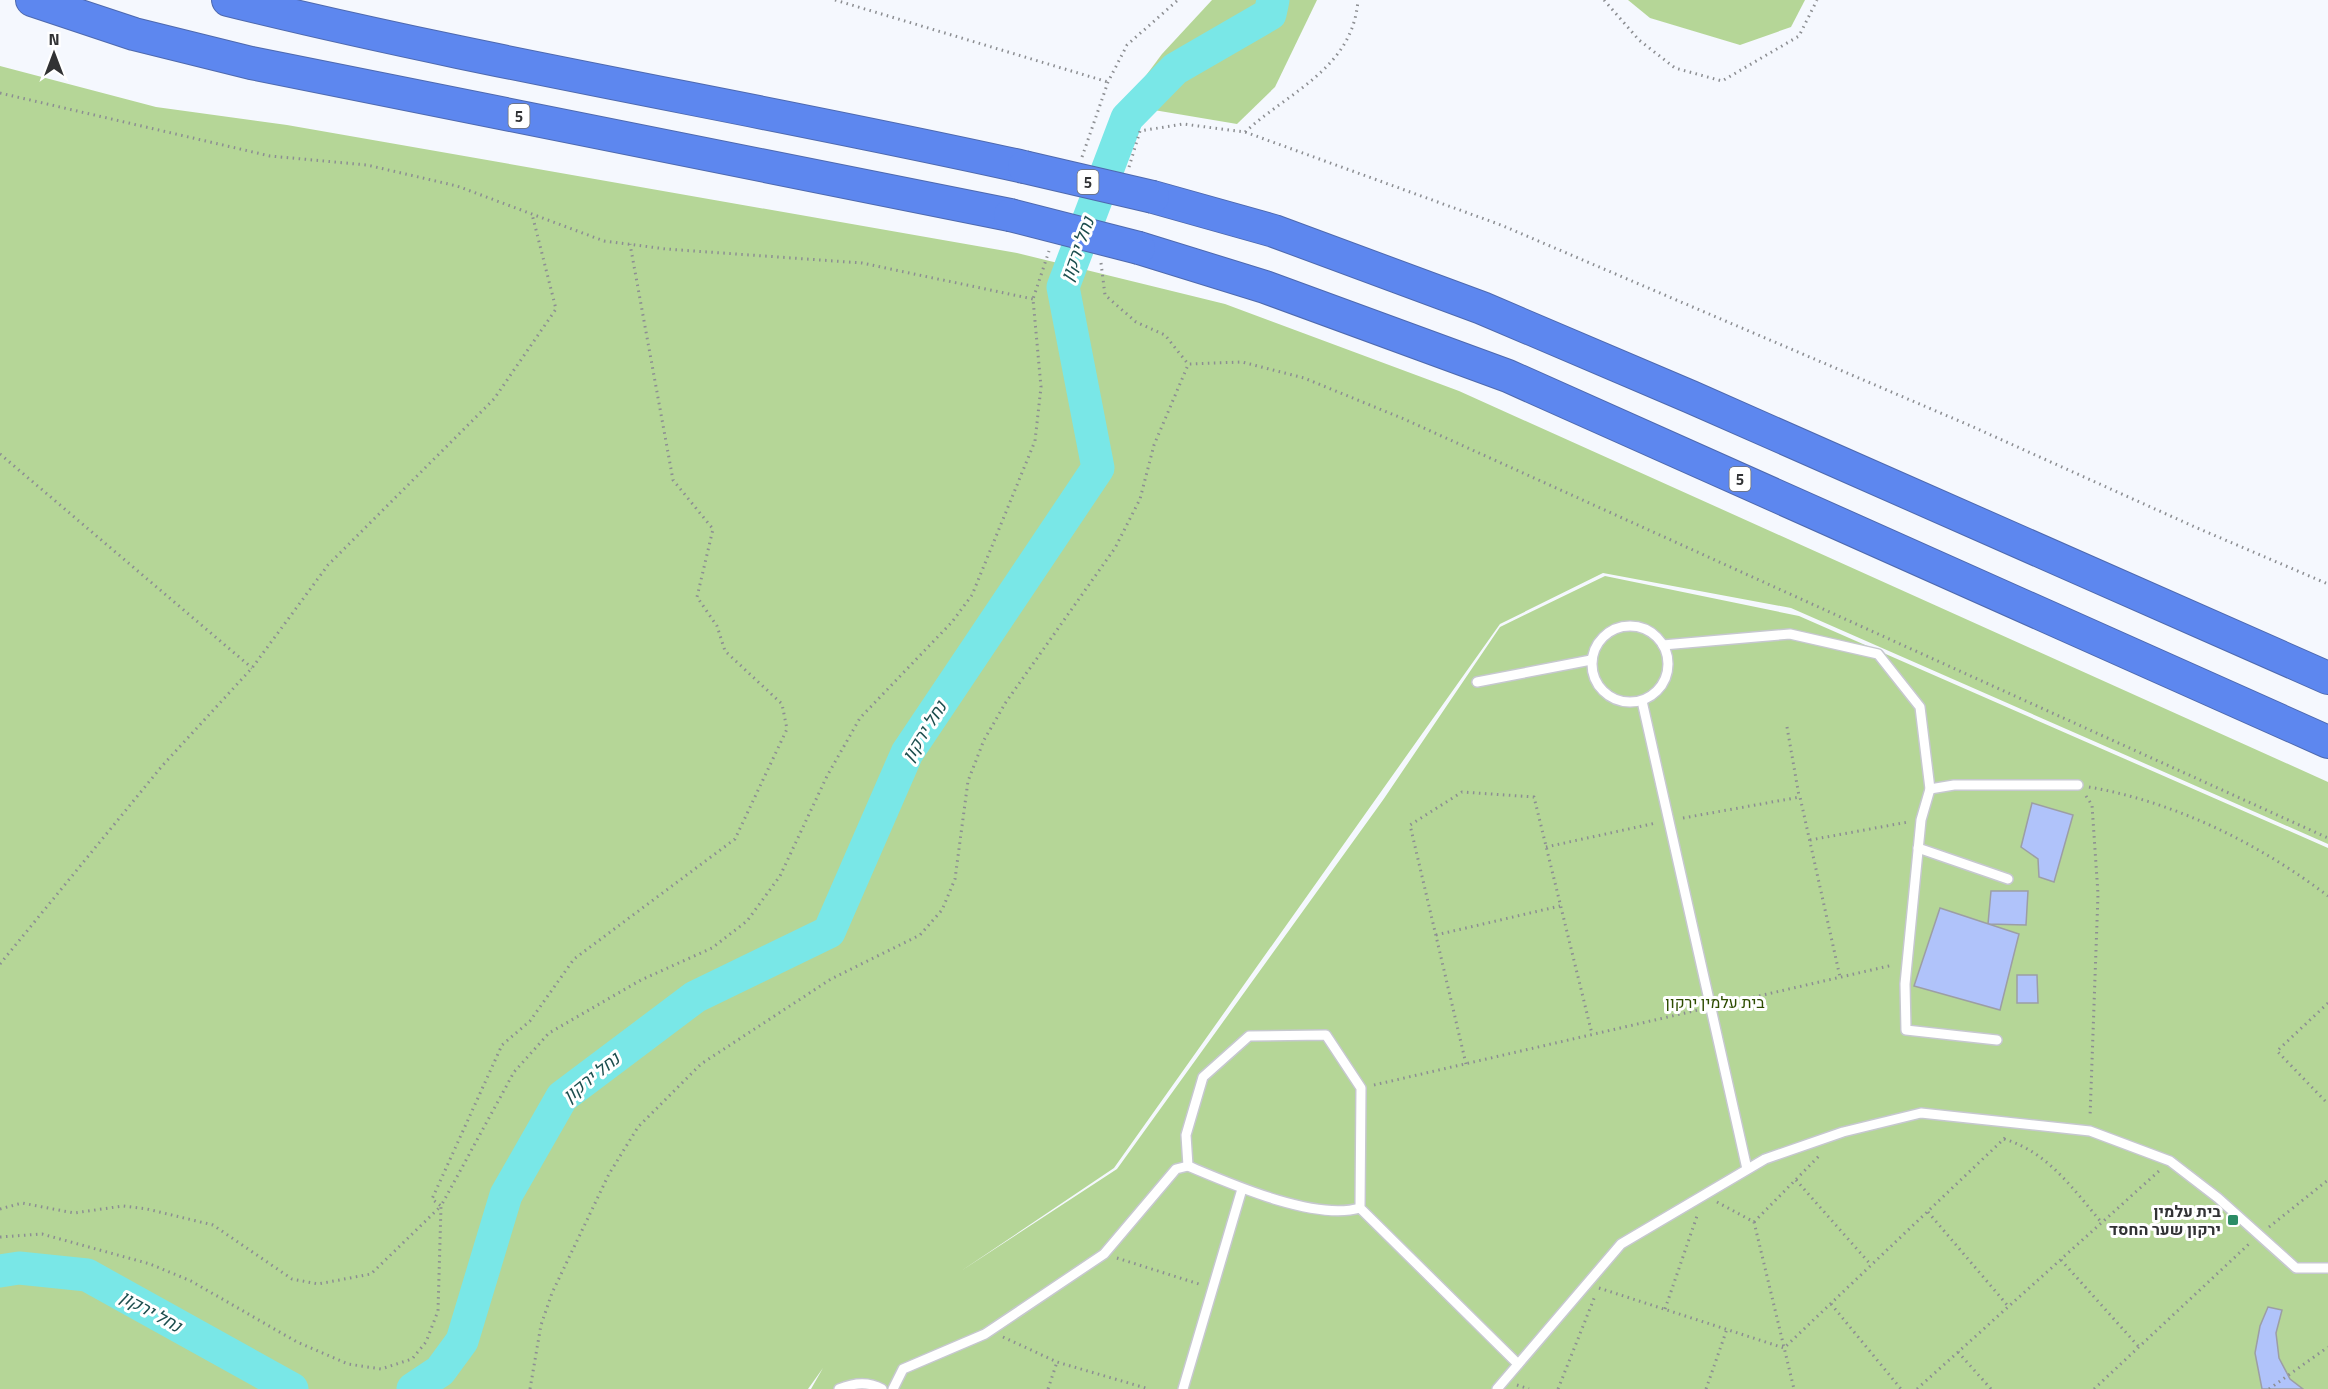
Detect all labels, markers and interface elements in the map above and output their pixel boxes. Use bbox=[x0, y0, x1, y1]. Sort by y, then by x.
north arrow bbox=[24, 24, 84, 84]
text: N bbox=[48, 27, 60, 51]
road number: 5 bbox=[508, 104, 530, 128]
road number: 5 bbox=[1078, 170, 1098, 194]
water label: נחל ירקון bbox=[1053, 212, 1102, 285]
road number: 5 bbox=[1730, 467, 1750, 491]
water label: נחל ירקון bbox=[895, 694, 954, 766]
park label: בית עלמין ירקון bbox=[1665, 990, 1765, 1014]
water label: נחל ירקון bbox=[557, 1045, 627, 1108]
place label: בית עלמין ירקון שער החסד bbox=[2109, 1199, 2221, 1241]
marker: בית עלמין ירקון שער החסד bbox=[2226, 1213, 2240, 1227]
water label: נחל ירקון bbox=[115, 1283, 188, 1340]

